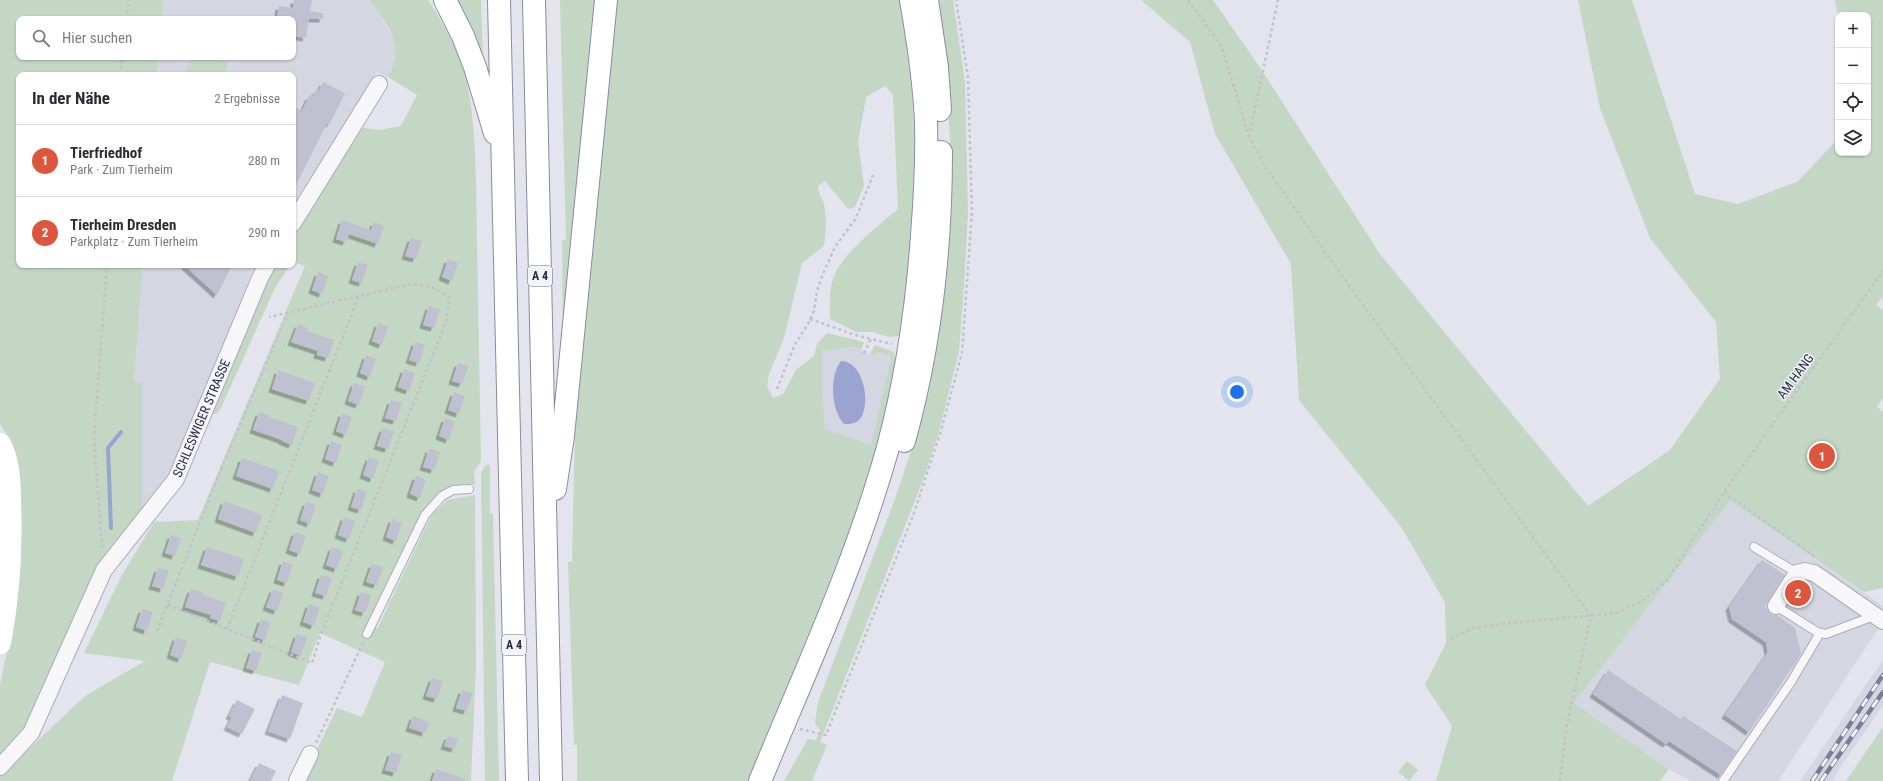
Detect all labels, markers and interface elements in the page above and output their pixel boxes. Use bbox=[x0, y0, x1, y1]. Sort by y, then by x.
map controls bbox=[1835, 12, 1871, 156]
button: + bbox=[1835, 12, 1871, 48]
search box bbox=[16, 16, 296, 60]
icon: search bbox=[30, 27, 52, 49]
text: Hier suchen bbox=[62, 29, 132, 47]
button: − bbox=[1835, 48, 1871, 84]
button: locate bbox=[1835, 84, 1871, 120]
text: In der Nähe bbox=[32, 88, 110, 108]
text: 2 Ergebnisse bbox=[214, 91, 280, 106]
button: layers bbox=[1835, 120, 1871, 156]
text: Tierfriedhof bbox=[70, 144, 142, 162]
text: 1 bbox=[42, 153, 48, 168]
text: 280 m bbox=[248, 153, 280, 168]
text: Park · Zum Tierheim bbox=[70, 162, 173, 177]
text: Tierheim Dresden bbox=[70, 216, 176, 234]
text: 2 bbox=[42, 225, 48, 240]
text: 290 m bbox=[248, 225, 280, 240]
text: Parkplatz · Zum Tierheim bbox=[70, 234, 198, 249]
road number: A 4 bbox=[528, 266, 552, 286]
street label: AM HANG bbox=[1774, 351, 1817, 402]
street label: SCHLESWIGER STRASSE bbox=[170, 357, 233, 479]
your location bbox=[1227, 382, 1247, 402]
pin: 1 bbox=[1809, 441, 1835, 471]
pin: 2 bbox=[1785, 578, 1811, 608]
road number: A 4 bbox=[502, 635, 526, 655]

